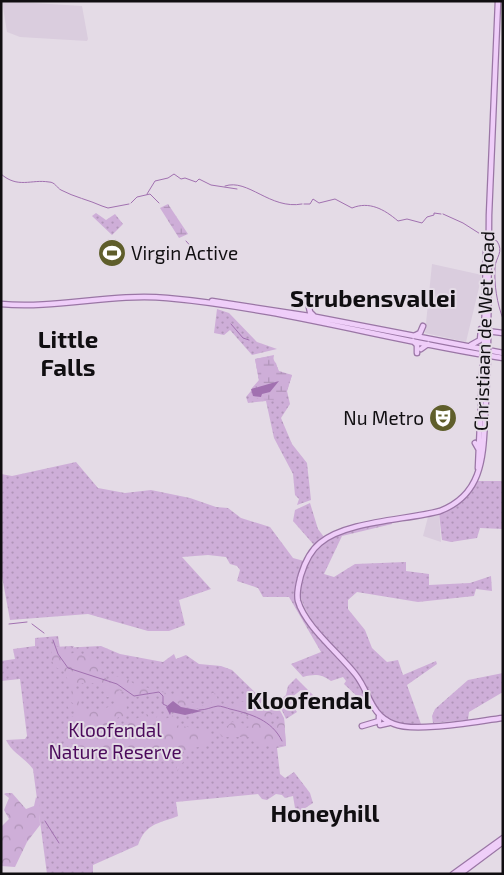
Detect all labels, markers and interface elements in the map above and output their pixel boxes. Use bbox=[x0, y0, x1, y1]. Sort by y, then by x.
street label: Christiaan de Wet Road bbox=[469, 231, 498, 431]
sports icon: Virgin Active bbox=[97, 238, 127, 268]
place label: Virgin Active bbox=[131, 241, 238, 264]
district label: Strubensvallei bbox=[290, 283, 456, 312]
district label: Little Falls bbox=[38, 324, 98, 381]
theatre icon: Nu Metro bbox=[428, 403, 458, 433]
place label: Nu Metro bbox=[343, 406, 424, 429]
district label: Kloofendal bbox=[247, 685, 371, 714]
park label: Kloofendal Nature Reserve bbox=[48, 718, 182, 763]
district label: Honeyhill bbox=[271, 798, 380, 827]

